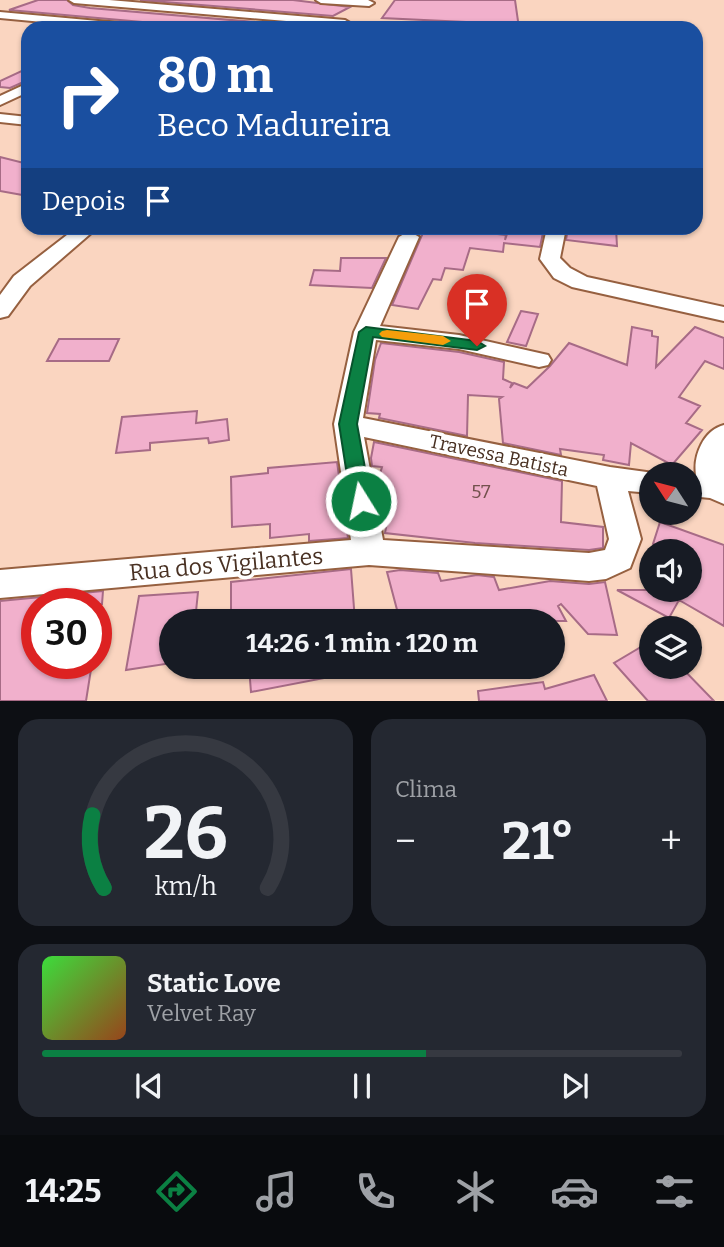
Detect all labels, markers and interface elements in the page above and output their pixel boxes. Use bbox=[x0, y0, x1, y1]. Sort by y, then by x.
text: 80 m bbox=[157, 46, 273, 105]
icon: right bbox=[42, 49, 133, 140]
text: Beco Madureira bbox=[157, 106, 391, 144]
icon: arrive bbox=[139, 182, 177, 220]
text: Depois bbox=[42, 186, 125, 217]
pin bbox=[447, 274, 507, 346]
icon: arrive bbox=[458, 285, 496, 323]
street label: Travessa Batista bbox=[427, 430, 571, 482]
north arrow bbox=[639, 462, 702, 525]
map controls bbox=[639, 462, 702, 679]
position arrow bbox=[324, 464, 398, 538]
house number: 57 bbox=[471, 480, 491, 503]
button: sound bbox=[639, 539, 702, 602]
street label: Rua dos Vigilantes bbox=[128, 542, 324, 586]
speed limit sign: 30 bbox=[21, 588, 112, 679]
button: layers bbox=[639, 616, 702, 679]
text: 14:26 · 1 min · 120 m bbox=[246, 628, 478, 659]
text: Clima bbox=[395, 775, 457, 803]
text: 26 bbox=[143, 791, 228, 878]
text: 21° bbox=[502, 810, 574, 873]
text: − bbox=[395, 818, 416, 864]
text: + bbox=[660, 818, 682, 864]
text: km/h bbox=[155, 872, 217, 902]
text: Static Love bbox=[147, 968, 281, 999]
text: Velvet Ray bbox=[147, 999, 256, 1027]
icon: previous bbox=[130, 1067, 168, 1105]
icon: pause bbox=[343, 1067, 381, 1105]
icon: next bbox=[556, 1067, 594, 1105]
icon: directions bbox=[152, 1167, 201, 1216]
icon: music bbox=[252, 1167, 301, 1216]
icon: phone bbox=[351, 1167, 400, 1216]
icon: climate bbox=[451, 1167, 500, 1216]
icon: car bbox=[550, 1167, 599, 1216]
icon: filters bbox=[650, 1167, 699, 1216]
text: 14:25 bbox=[25, 1172, 102, 1210]

